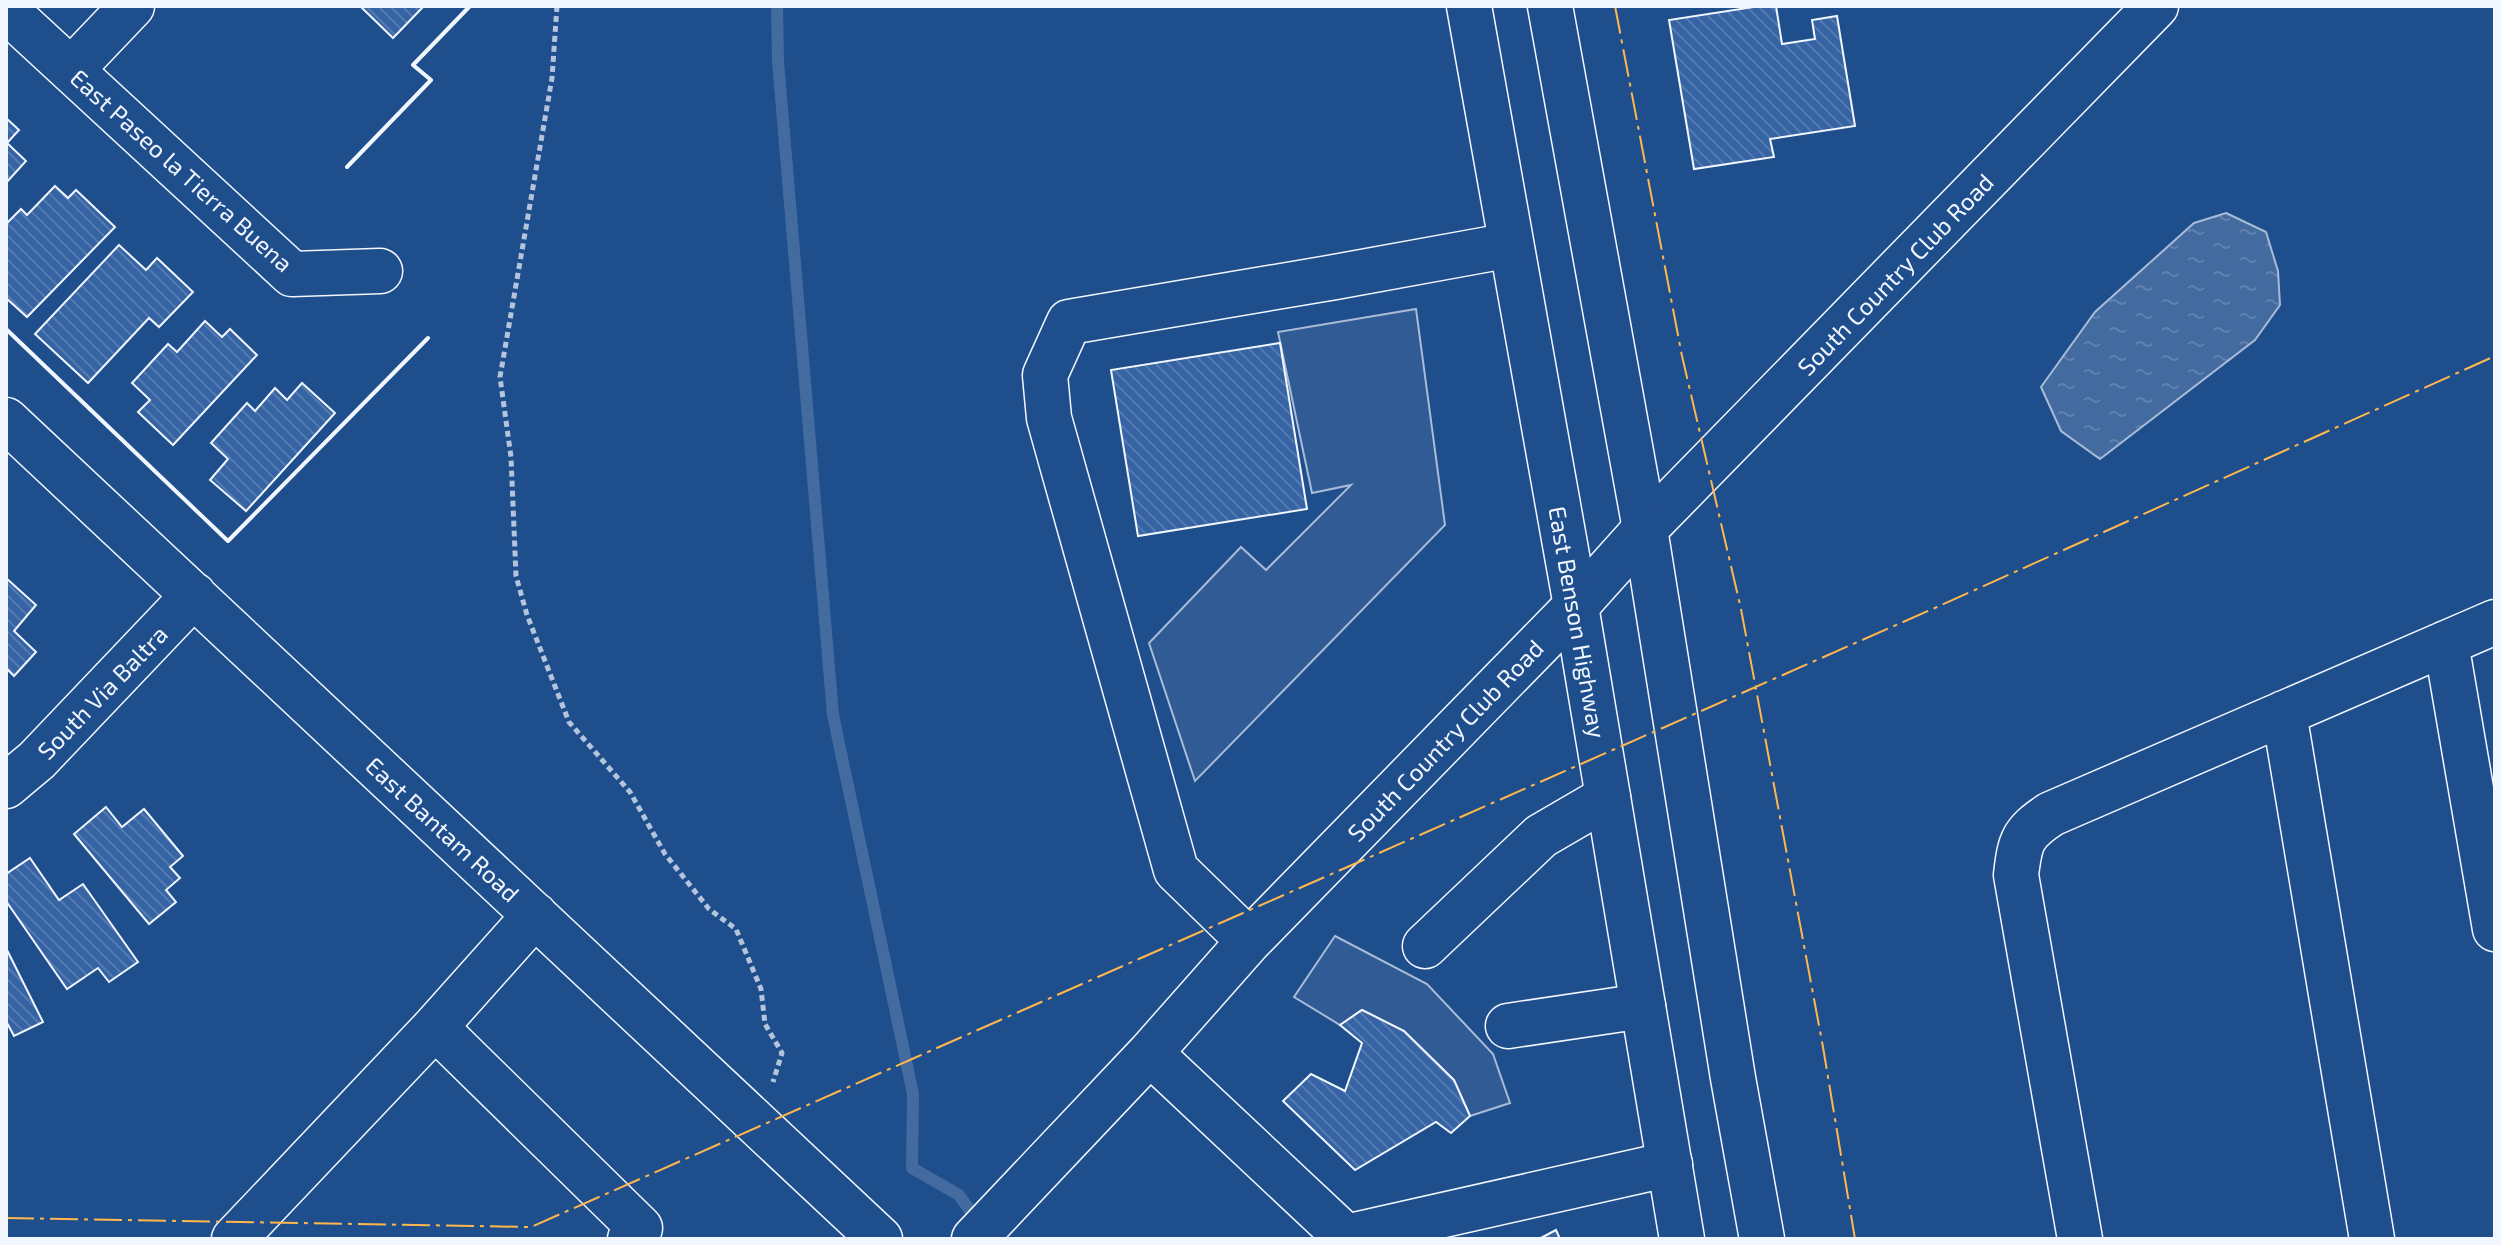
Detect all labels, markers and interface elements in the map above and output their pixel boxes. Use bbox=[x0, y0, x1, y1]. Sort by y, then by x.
street label: East Paseo la Tierra Buena bbox=[65, 63, 299, 277]
street label: South Country Club Road bbox=[1791, 167, 1999, 381]
street label: East Benson Highway bbox=[1543, 504, 1613, 741]
street label: South Via Baltra bbox=[31, 619, 173, 765]
street label: South Country Club Road bbox=[1341, 633, 1549, 847]
street label: East Bantam Road bbox=[360, 750, 526, 908]

